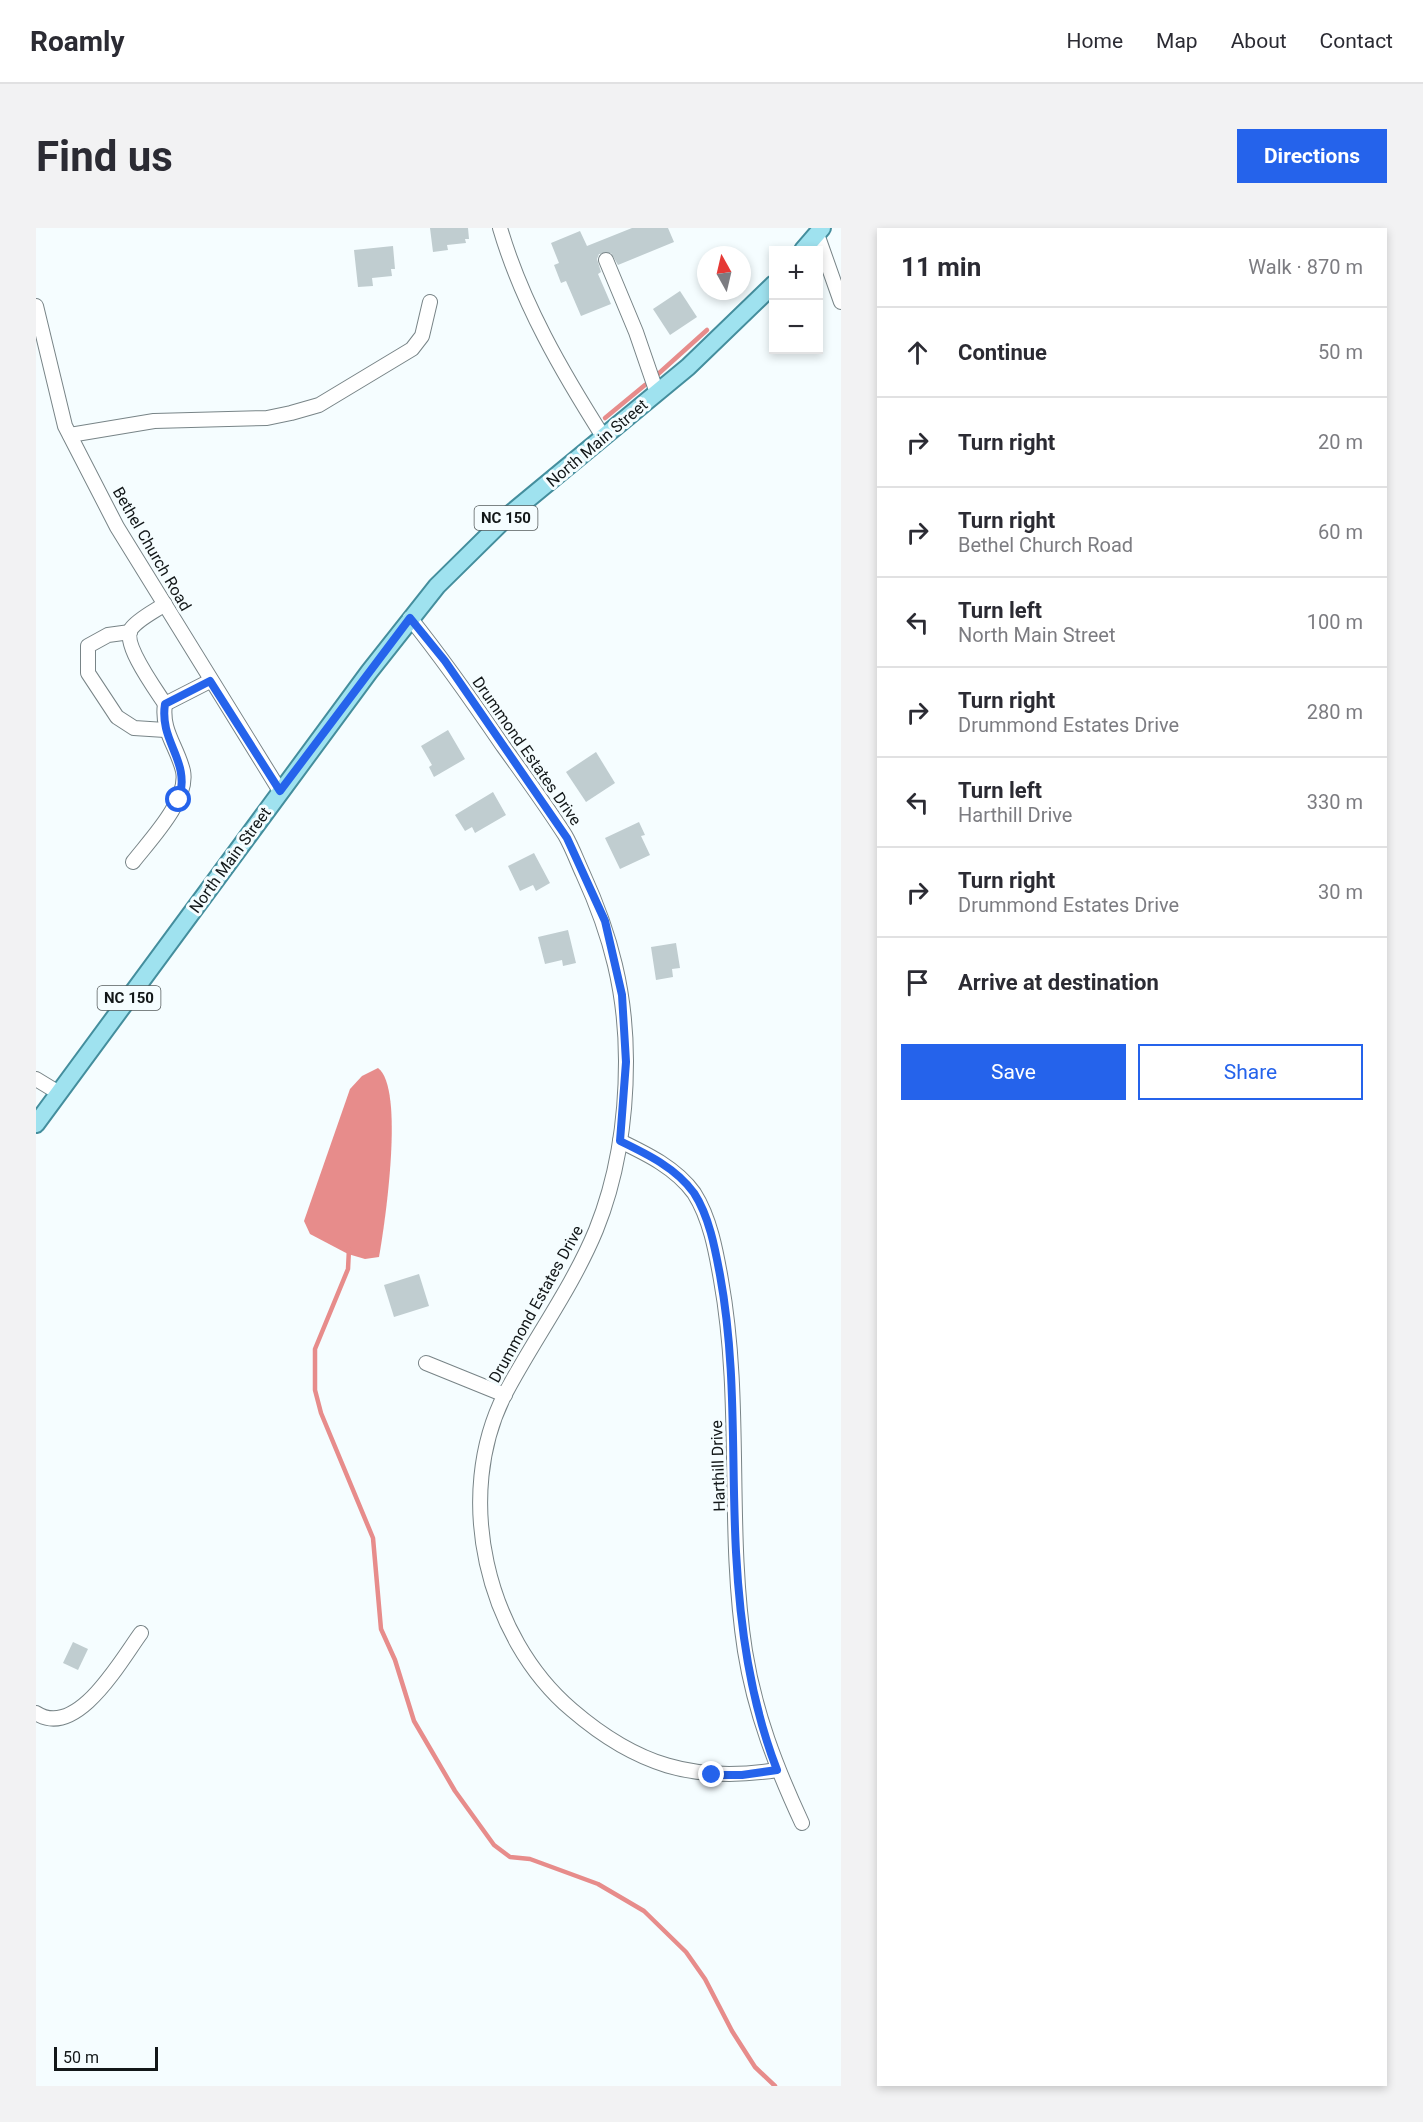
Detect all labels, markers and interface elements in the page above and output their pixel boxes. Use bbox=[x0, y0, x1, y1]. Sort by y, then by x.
text: Roamly bbox=[30, 25, 125, 58]
text: Home bbox=[1067, 29, 1123, 53]
text: Map bbox=[1156, 29, 1198, 53]
text: About bbox=[1231, 29, 1287, 53]
text: Contact bbox=[1320, 29, 1393, 53]
button: Directions bbox=[1237, 129, 1387, 183]
text: Find us bbox=[36, 132, 173, 181]
north arrow bbox=[697, 246, 751, 300]
map controls bbox=[769, 246, 823, 354]
button: + bbox=[769, 246, 823, 300]
text: 11 min bbox=[901, 252, 981, 282]
text: Walk · 870 m bbox=[1248, 255, 1363, 279]
button: − bbox=[769, 300, 823, 354]
icon: ahead bbox=[901, 336, 934, 369]
text: Continue bbox=[958, 340, 1047, 365]
text: 50 m bbox=[1318, 340, 1363, 364]
street label: North Main Street bbox=[543, 395, 651, 491]
icon: right bbox=[901, 426, 934, 459]
text: Turn right bbox=[958, 430, 1055, 455]
text: 20 m bbox=[1318, 430, 1363, 454]
street label: Bethel Church Road bbox=[109, 484, 195, 614]
road number: NC 150 bbox=[474, 506, 538, 530]
text: Turn right bbox=[958, 508, 1055, 533]
icon: right bbox=[901, 516, 934, 549]
text: 60 m bbox=[1318, 520, 1363, 544]
text: Bethel Church Road bbox=[958, 533, 1133, 557]
text: Turn left bbox=[958, 598, 1042, 623]
icon: left bbox=[901, 606, 934, 639]
text: 100 m bbox=[1307, 610, 1363, 634]
text: North Main Street bbox=[958, 623, 1115, 647]
street label: Drummond Estates Drive bbox=[468, 673, 586, 829]
text: Turn right bbox=[958, 688, 1055, 713]
icon: right bbox=[901, 696, 934, 729]
text: 280 m bbox=[1307, 700, 1363, 724]
text: Drummond Estates Drive bbox=[958, 713, 1179, 737]
text: Turn left bbox=[958, 778, 1042, 803]
route start bbox=[165, 786, 191, 812]
icon: left bbox=[901, 786, 934, 819]
text: 330 m bbox=[1307, 790, 1363, 814]
street label: North Main Street bbox=[185, 803, 275, 917]
text: Harthill Drive bbox=[958, 803, 1072, 827]
text: Turn right bbox=[958, 868, 1055, 893]
icon: right bbox=[901, 876, 934, 909]
text: 30 m bbox=[1318, 880, 1363, 904]
text: Drummond Estates Drive bbox=[958, 893, 1179, 917]
icon: arrive bbox=[901, 966, 934, 999]
text: Arrive at destination bbox=[958, 970, 1159, 995]
road number: NC 150 bbox=[98, 986, 160, 1010]
button: Save bbox=[901, 1044, 1126, 1100]
button: Share bbox=[1138, 1044, 1363, 1100]
street label: Drummond Estates Drive bbox=[485, 1222, 587, 1386]
street label: Harthill Drive bbox=[707, 1420, 729, 1512]
route end bbox=[698, 1761, 724, 1787]
scale bar bbox=[54, 2044, 158, 2072]
text: 50 m bbox=[63, 2048, 99, 2067]

